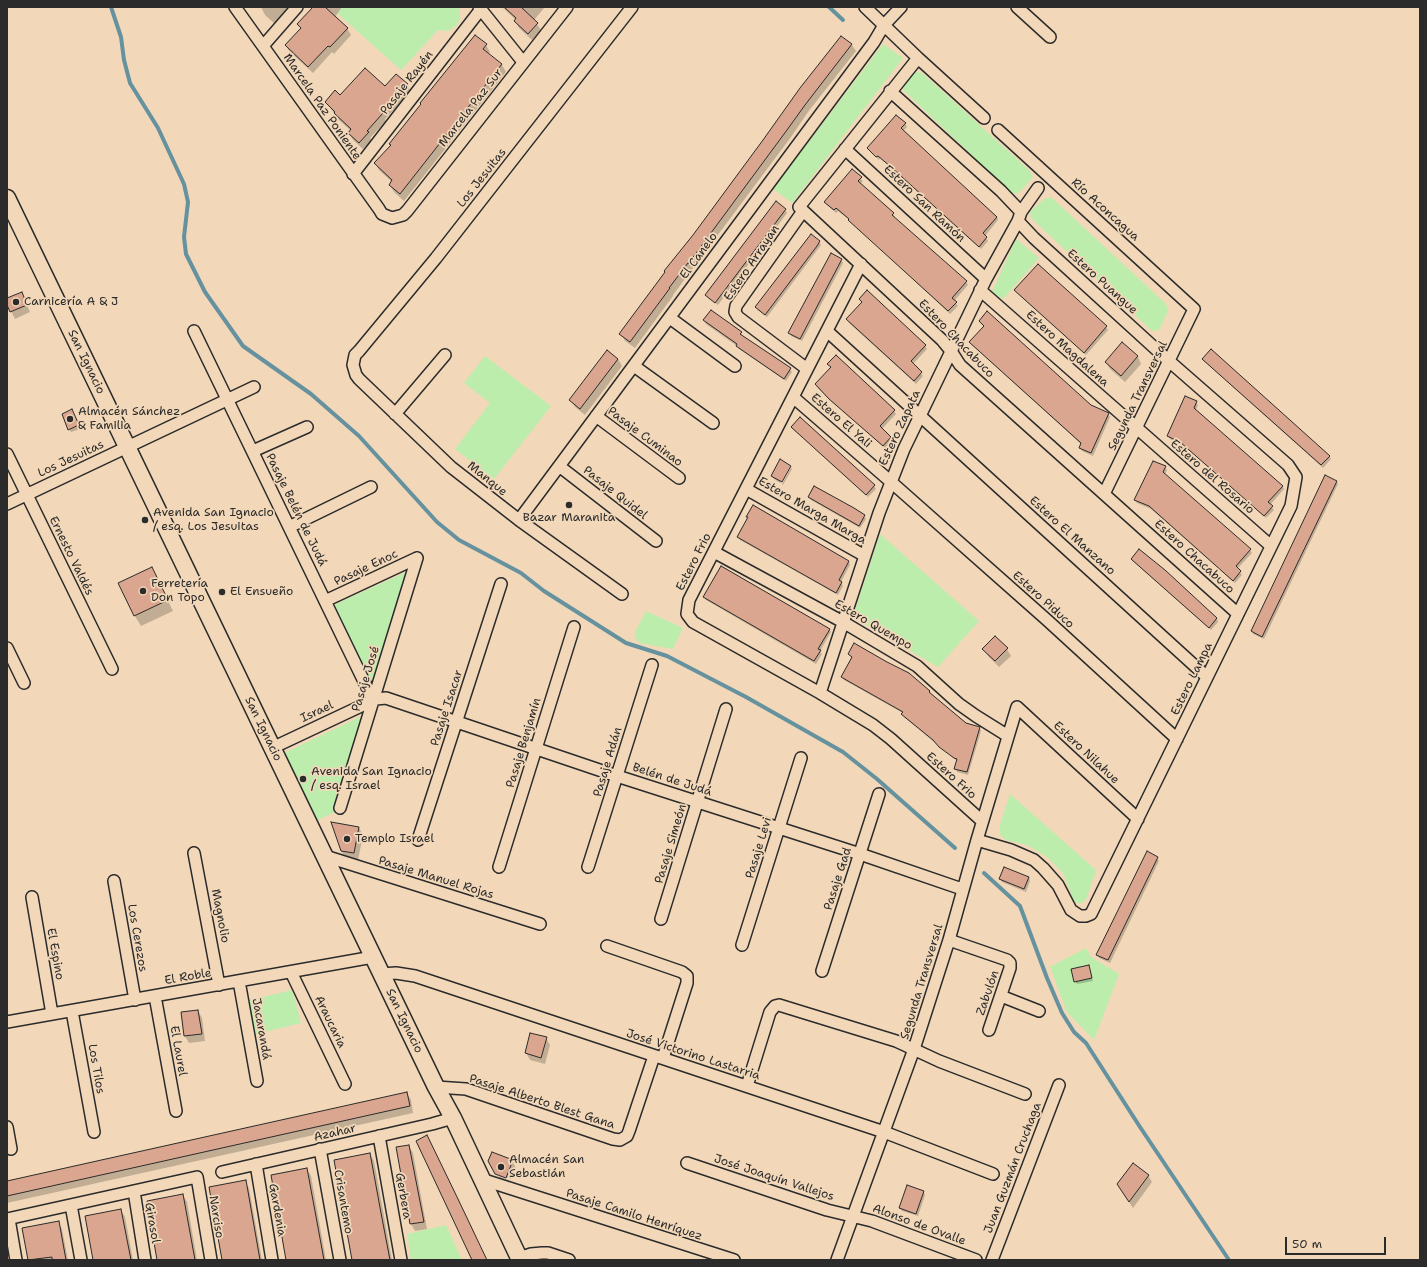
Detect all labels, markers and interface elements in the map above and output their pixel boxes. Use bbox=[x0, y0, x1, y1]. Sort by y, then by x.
street label: Pasaje Rayén bbox=[378, 48, 436, 118]
street label: Marcela Paz Poniente bbox=[280, 51, 364, 163]
street label: Marcela Paz Sur bbox=[436, 66, 506, 150]
street label: Los Jesuitas bbox=[454, 145, 510, 211]
street label: Estero San Ramón bbox=[880, 162, 968, 246]
street label: Río Aconcagua bbox=[1068, 176, 1142, 244]
street label: Estero Arrayan bbox=[721, 222, 783, 304]
street label: El Canelo bbox=[677, 230, 721, 282]
street label: Estero Puangue bbox=[1064, 247, 1140, 317]
place label: Carnicería A & J bbox=[24, 295, 118, 309]
marker: Carnicería A & J bbox=[11, 297, 21, 307]
street label: Estero Chacabuco bbox=[915, 297, 997, 381]
street label: Estero Magdalena bbox=[1022, 308, 1112, 390]
street label: San Ignacio bbox=[64, 328, 108, 396]
street label: Segunda Transversal bbox=[1105, 339, 1171, 453]
street label: Estero Zapata bbox=[876, 388, 924, 468]
street label: Estero El Yali bbox=[808, 391, 874, 451]
street label: Pasaje Cuminao bbox=[605, 404, 685, 470]
place label: Almacén Sánchez & Familia bbox=[78, 405, 180, 433]
marker: Almacén Sánchez & Familia bbox=[65, 414, 75, 424]
street label: Los Jesuitas bbox=[36, 437, 106, 481]
street label: Estero del Rosario bbox=[1167, 437, 1257, 517]
street label: Pasaje Belén de Judá bbox=[262, 451, 330, 569]
street label: Manque bbox=[464, 459, 510, 499]
street label: Pasaje Quidel bbox=[580, 463, 650, 523]
street label: Estero Marga Marga bbox=[755, 474, 869, 548]
street label: Estero El Manzano bbox=[1026, 494, 1118, 578]
marker: Bazar Maranita bbox=[564, 500, 574, 510]
place label: Avenida San Ignacio / esq. Los Jesuitas bbox=[153, 506, 274, 534]
place label: Bazar Maranita bbox=[523, 511, 615, 525]
street label: Ernesto Valdés bbox=[46, 514, 96, 598]
marker: Avenida San Ignacio / esq. Los Jesuitas bbox=[140, 515, 150, 525]
street label: Estero Chacabuco bbox=[1151, 517, 1237, 597]
street label: Estero Frio bbox=[673, 531, 715, 593]
street label: Pasaje Enoc bbox=[332, 547, 400, 589]
street label: Estero Piduco bbox=[1009, 568, 1077, 632]
place label: Ferretería Don Topo bbox=[151, 577, 208, 605]
place label: El Ensueño bbox=[230, 585, 293, 599]
marker: Ferretería Don Topo bbox=[138, 586, 148, 596]
marker: El Ensueño bbox=[217, 587, 227, 597]
street label: Estero Quempo bbox=[832, 597, 914, 653]
street label: Estero Lampa bbox=[1168, 640, 1216, 718]
street label: Pasaje José bbox=[349, 645, 383, 713]
street label: Pasaje Isacar bbox=[428, 668, 466, 748]
street label: San Ignacio bbox=[241, 695, 285, 763]
street label: Pasaje Benjamín bbox=[503, 696, 545, 790]
street label: Israel bbox=[298, 698, 336, 726]
street label: Estero Nilahue bbox=[1050, 719, 1122, 787]
street label: Pasaje Adán bbox=[591, 725, 625, 799]
street label: Estero Frio bbox=[923, 750, 979, 802]
street label: Belén de Judá bbox=[630, 760, 714, 800]
place label: Avenida San Ignacio / esq. Israel bbox=[311, 765, 432, 793]
marker: Avenida San Ignacio / esq. Israel bbox=[298, 774, 308, 784]
street label: Pasaje Simeón bbox=[652, 803, 690, 885]
street label: Pasaje Levi bbox=[743, 815, 775, 881]
place label: Templo Israel bbox=[355, 832, 434, 846]
marker: Templo Israel bbox=[342, 834, 352, 844]
street label: Pasaje Gad bbox=[821, 846, 855, 912]
street label: Pasaje Manuel Rojas bbox=[376, 854, 496, 902]
street label: Magnolio bbox=[208, 888, 232, 944]
street label: Los Cerezos bbox=[124, 903, 150, 973]
street label: Segunda Transversal bbox=[898, 922, 946, 1042]
street label: El Espino bbox=[43, 927, 67, 981]
street label: El Roble bbox=[163, 966, 213, 988]
street label: Zabulón bbox=[974, 969, 1002, 1017]
street label: San Ignacio bbox=[382, 987, 426, 1055]
street label: Araucaria bbox=[311, 993, 349, 1051]
street label: Jacarandá bbox=[248, 997, 274, 1061]
street label: El Laurel bbox=[166, 1025, 190, 1077]
street label: José Victorino Lastarria bbox=[624, 1027, 762, 1083]
street label: Los Tilos bbox=[85, 1043, 107, 1095]
street label: Pasaje Alberto Blest Gana bbox=[467, 1072, 617, 1132]
street label: Juan Guzmán Cruchaga bbox=[981, 1100, 1045, 1236]
street label: Azahar bbox=[312, 1121, 358, 1145]
street label: José Joaquín Vallejos bbox=[712, 1152, 836, 1204]
place label: Almacén San Sebastián bbox=[509, 1153, 584, 1181]
marker: Almacén San Sebastián bbox=[496, 1162, 506, 1172]
street label: Crisantemo bbox=[330, 1169, 356, 1235]
street label: Gerbera bbox=[392, 1172, 414, 1220]
street label: Gardenia bbox=[265, 1182, 289, 1238]
street label: Pasaje Camilo Henríquez bbox=[564, 1186, 704, 1244]
street label: Narciso bbox=[206, 1195, 226, 1239]
street label: Girasol bbox=[141, 1201, 163, 1245]
street label: Alonso de Ovalle bbox=[870, 1201, 968, 1249]
scale bar bbox=[1287, 1229, 1388, 1255]
text: 50 m bbox=[1292, 1236, 1322, 1252]

